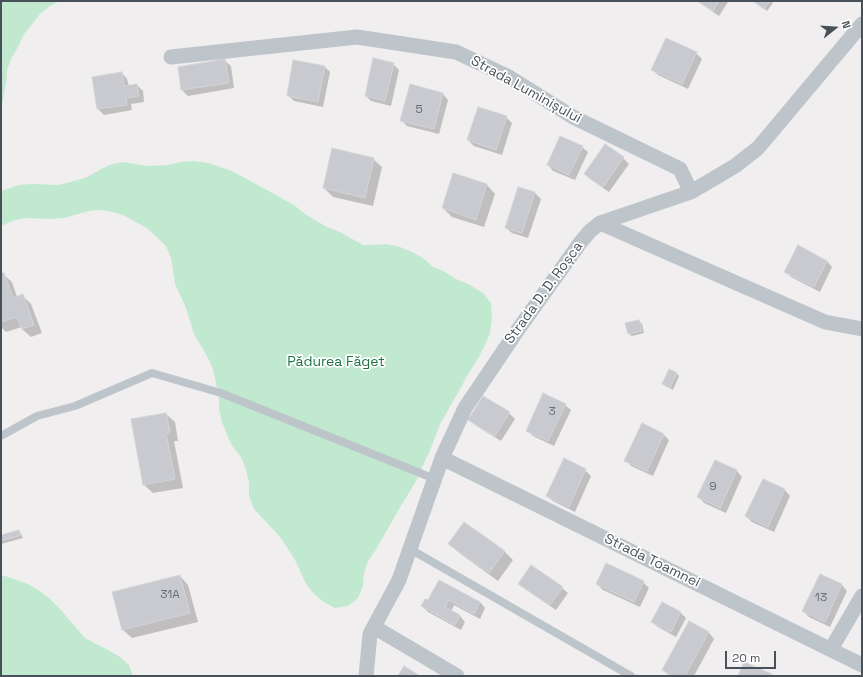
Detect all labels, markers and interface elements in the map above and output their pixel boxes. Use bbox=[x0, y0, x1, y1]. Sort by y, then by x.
north arrow bbox=[815, 8, 855, 48]
text: N bbox=[839, 19, 854, 30]
street label: Strada Luminișului bbox=[468, 53, 584, 127]
house number: 5 bbox=[415, 103, 423, 117]
street label: Strada D. D. Roșca bbox=[501, 239, 587, 347]
park label: Pădurea Făget bbox=[287, 354, 385, 370]
house number: 3 bbox=[548, 405, 556, 419]
house number: 9 bbox=[709, 480, 717, 494]
street label: Strada Toamnei bbox=[601, 531, 703, 591]
house number: 31A bbox=[160, 588, 180, 602]
house number: 13 bbox=[815, 591, 827, 605]
scale bar bbox=[727, 643, 778, 669]
text: 20 m bbox=[732, 650, 760, 666]

